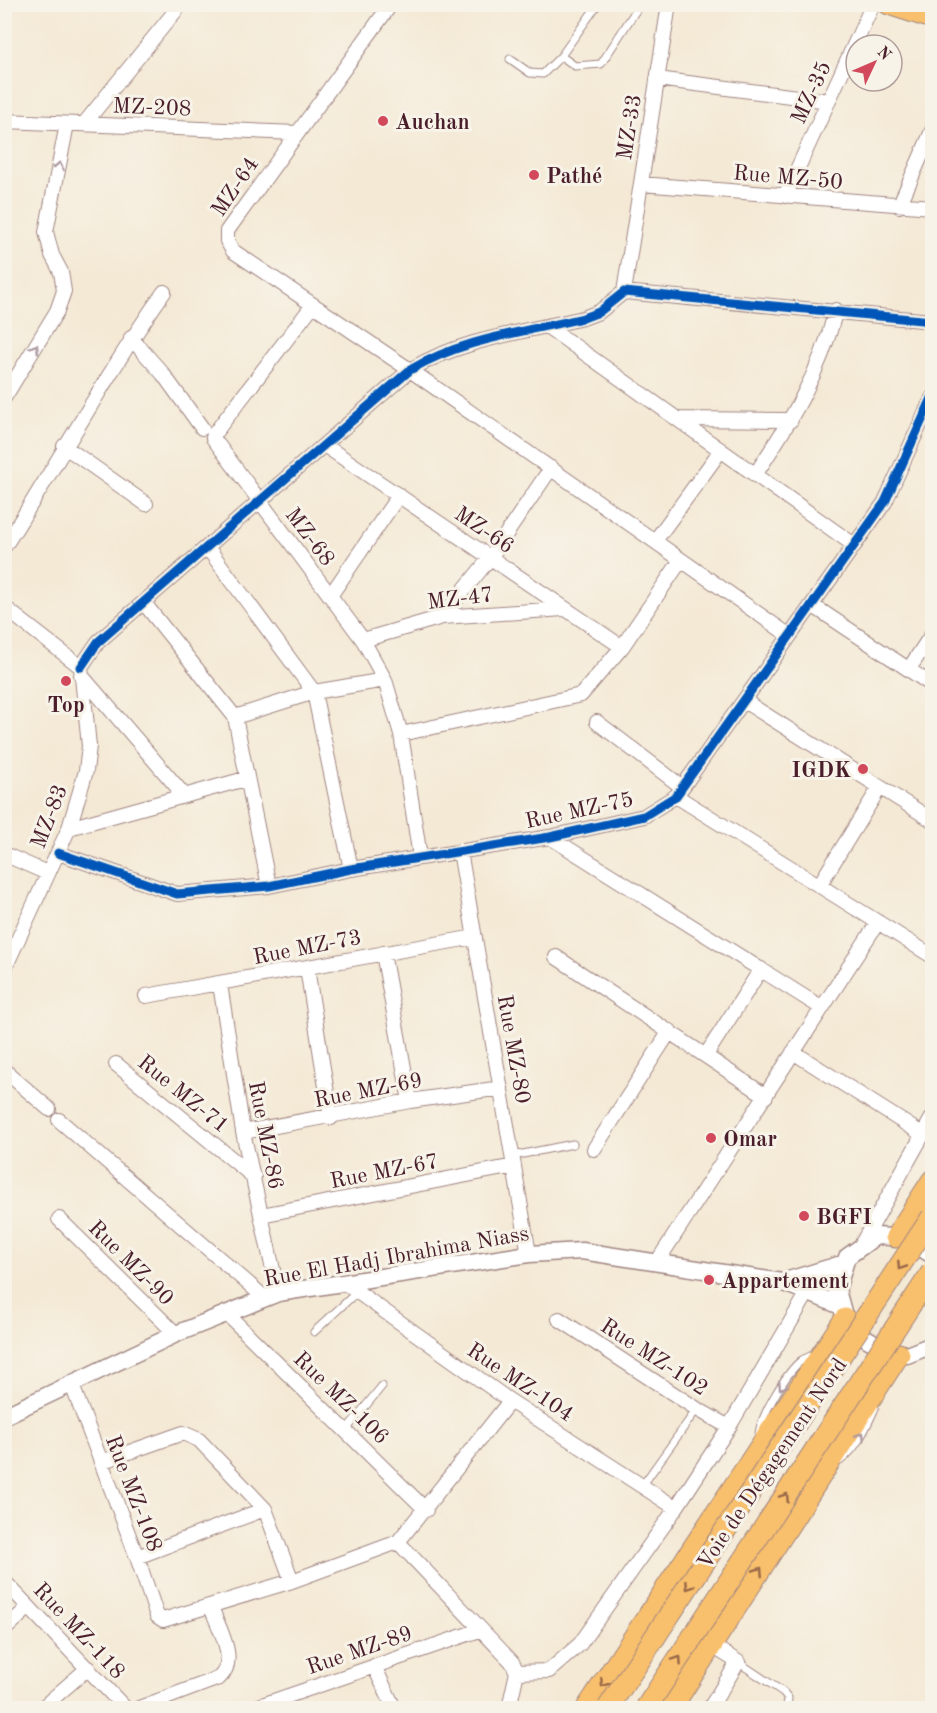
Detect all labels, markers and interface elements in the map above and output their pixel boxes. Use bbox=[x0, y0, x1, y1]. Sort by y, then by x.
north arrow bbox=[844, 33, 904, 93]
text: N bbox=[873, 44, 894, 64]
street label: MZ-35 bbox=[788, 58, 836, 128]
street label: MZ-33 bbox=[614, 93, 646, 162]
street label: MZ-208 bbox=[112, 96, 192, 120]
place label: Auchan bbox=[395, 112, 470, 134]
marker: Auchan bbox=[376, 114, 390, 128]
street label: MZ-64 bbox=[208, 153, 263, 221]
one-way arrow bbox=[52, 161, 65, 171]
street label: Rue MZ-50 bbox=[732, 162, 844, 194]
place label: Pathé bbox=[546, 166, 602, 188]
marker: Pathé bbox=[527, 168, 541, 182]
one-way arrow bbox=[27, 344, 39, 354]
street label: MZ-66 bbox=[450, 503, 518, 558]
street label: MZ-68 bbox=[281, 504, 338, 570]
street label: MZ-47 bbox=[426, 584, 495, 614]
marker: Top bbox=[59, 674, 73, 688]
place label: Top bbox=[47, 695, 85, 717]
place label: IGDK bbox=[791, 760, 851, 782]
marker: IGDK bbox=[856, 762, 870, 776]
street label: MZ-83 bbox=[28, 782, 72, 852]
street label: Rue MZ-75 bbox=[523, 789, 636, 833]
street label: Rue MZ-73 bbox=[251, 927, 364, 969]
street label: Rue MZ-80 bbox=[493, 993, 533, 1106]
street label: Rue MZ-71 bbox=[133, 1051, 232, 1138]
street label: Rue MZ-69 bbox=[312, 1070, 425, 1112]
street label: Rue MZ-86 bbox=[244, 1079, 286, 1192]
place label: Omar bbox=[723, 1129, 777, 1151]
marker: Omar bbox=[704, 1131, 718, 1145]
street label: Rue MZ-67 bbox=[328, 1151, 441, 1193]
place label: BGFI bbox=[816, 1207, 872, 1229]
marker: BGFI bbox=[797, 1209, 811, 1223]
street label: Rue MZ-90 bbox=[84, 1217, 177, 1310]
street label: Rue El Hadj Ibrahima Niass bbox=[262, 1223, 531, 1291]
one-way arrow bbox=[896, 1260, 908, 1270]
place label: Appartement bbox=[721, 1271, 849, 1293]
marker: Appartement bbox=[702, 1273, 716, 1287]
street label: Rue MZ-102 bbox=[596, 1315, 711, 1400]
street label: Rue MZ-104 bbox=[463, 1339, 577, 1426]
street label: Rue MZ-106 bbox=[289, 1348, 392, 1449]
street label: Voie de Dégagement Nord bbox=[694, 1355, 852, 1574]
one-way arrow bbox=[778, 1380, 790, 1390]
one-way arrow bbox=[854, 1431, 865, 1442]
street label: Rue MZ-108 bbox=[101, 1432, 165, 1555]
one-way arrow bbox=[778, 1493, 790, 1503]
one-way arrow bbox=[752, 1567, 764, 1577]
street label: Rue MZ-118 bbox=[29, 1579, 129, 1684]
one-way arrow bbox=[685, 1580, 696, 1591]
street label: Rue MZ-89 bbox=[304, 1623, 415, 1679]
one-way arrow bbox=[671, 1656, 683, 1666]
one-way arrow bbox=[600, 1677, 611, 1688]

